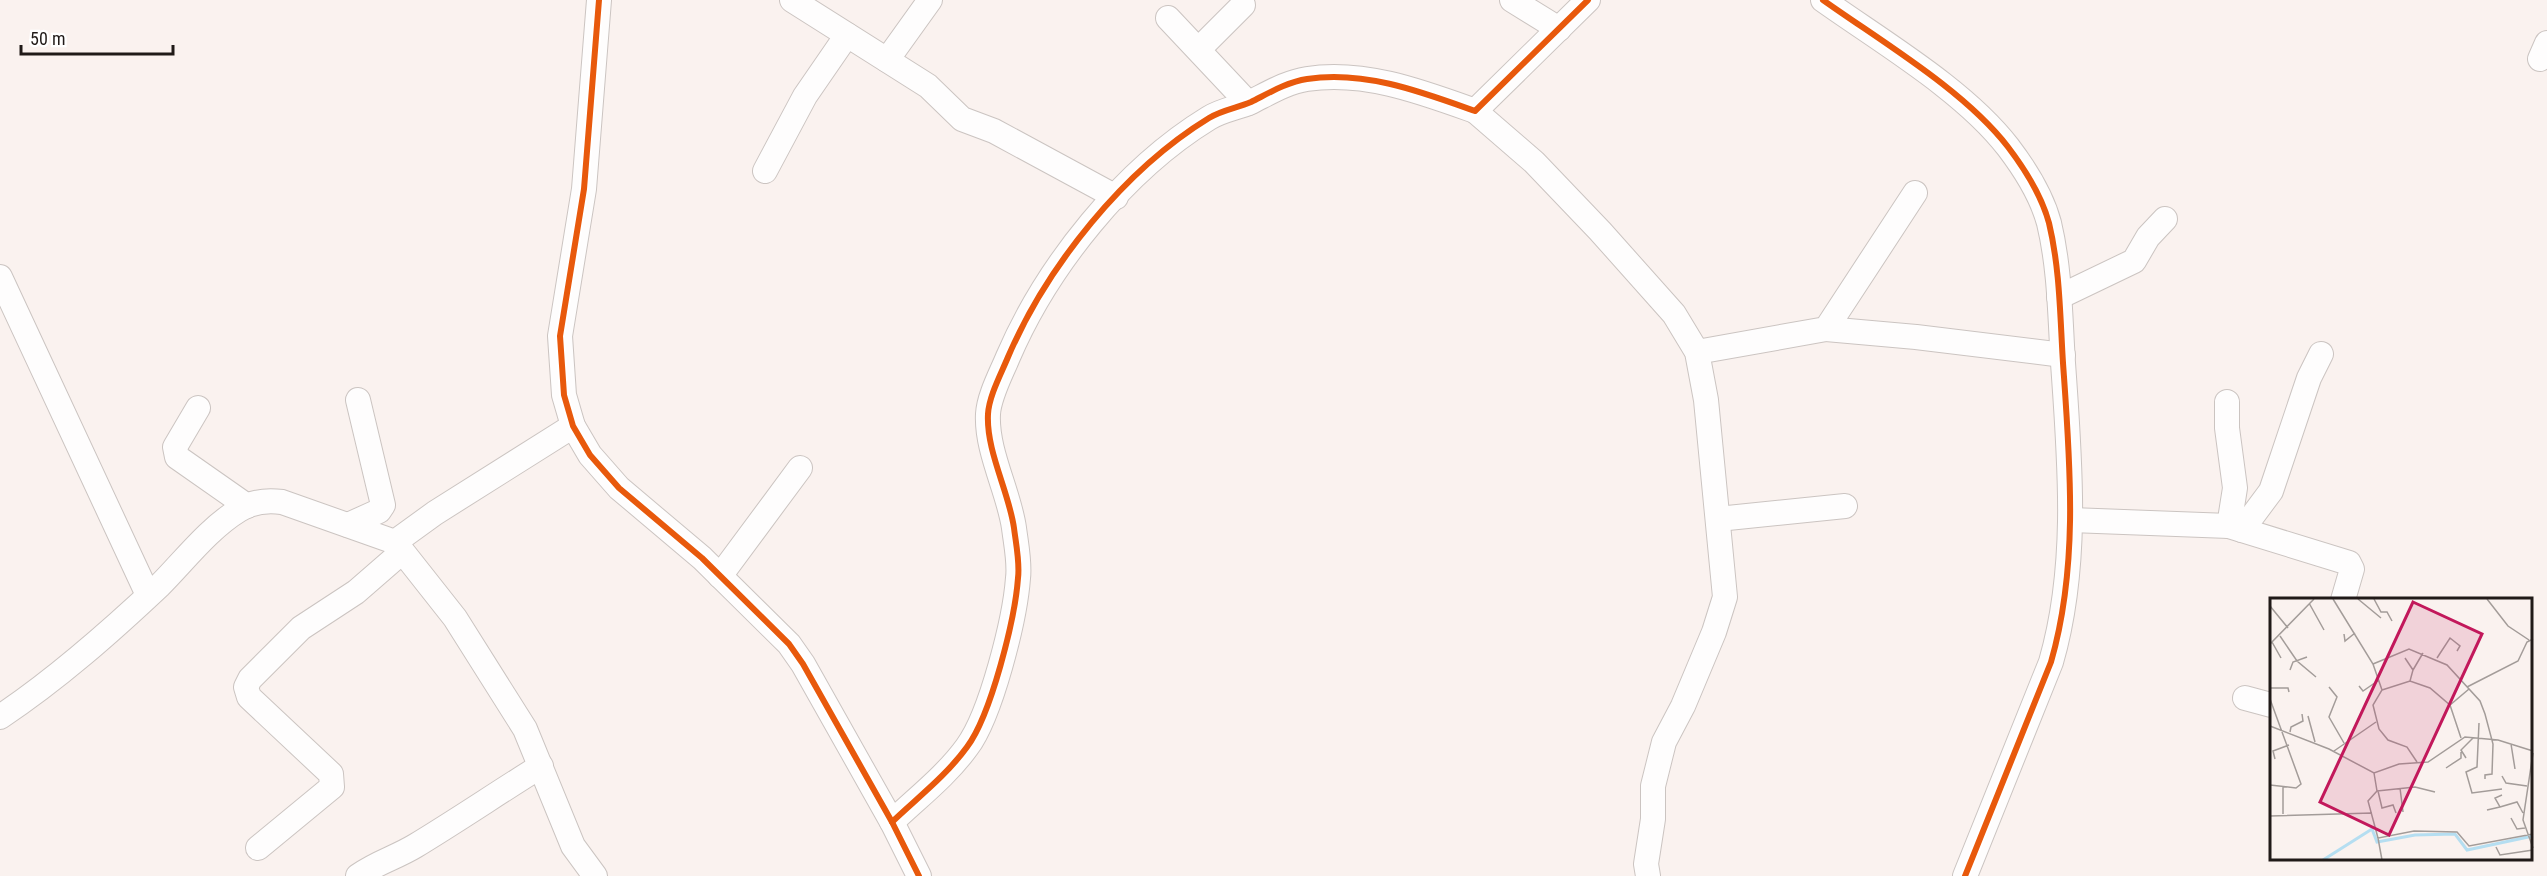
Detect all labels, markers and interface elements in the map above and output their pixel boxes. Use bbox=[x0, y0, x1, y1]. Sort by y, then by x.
scale bar bbox=[21, 18, 172, 56]
text: 50 m bbox=[30, 28, 65, 49]
inset map bbox=[2270, 598, 2532, 861]

